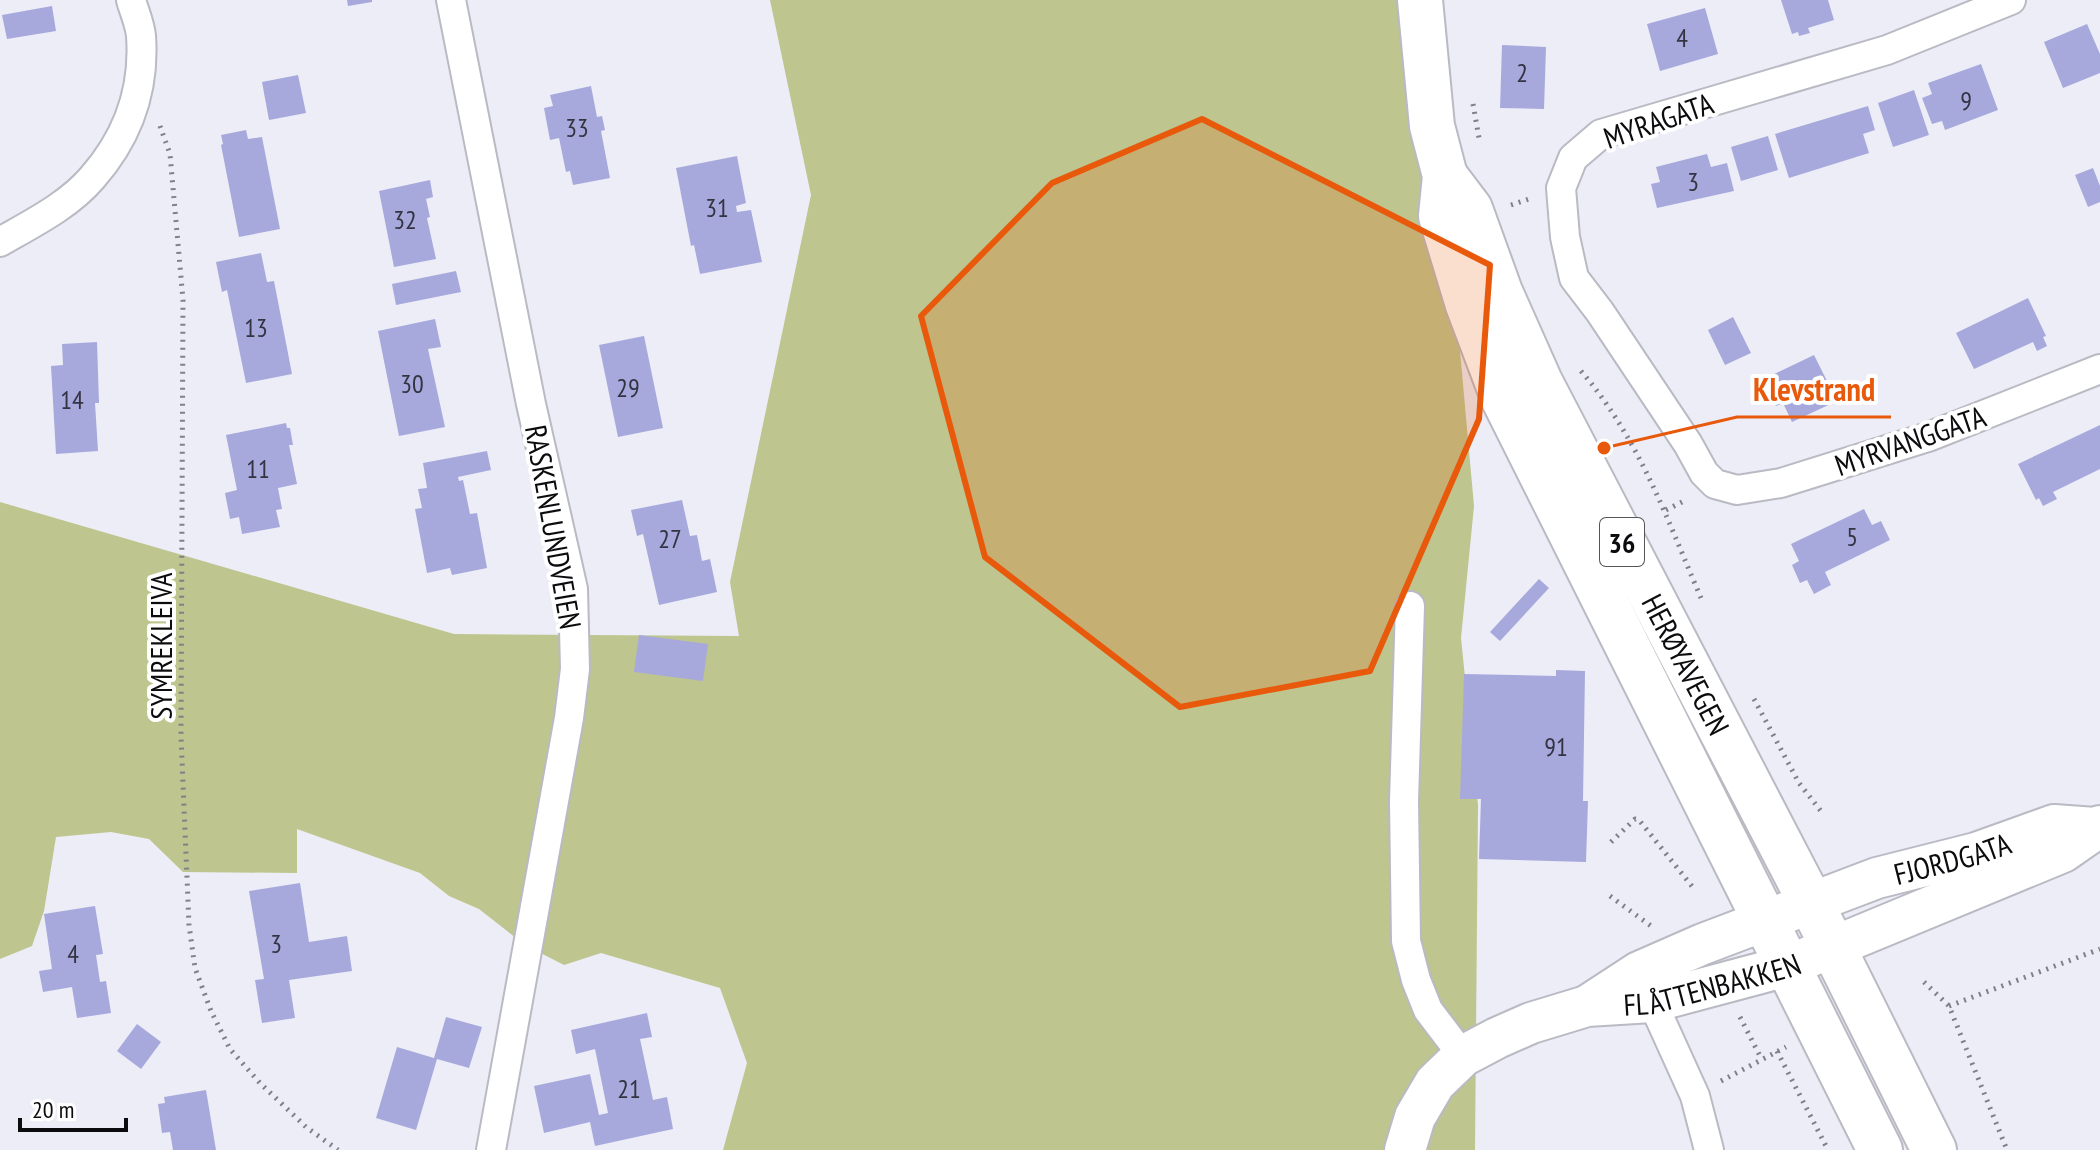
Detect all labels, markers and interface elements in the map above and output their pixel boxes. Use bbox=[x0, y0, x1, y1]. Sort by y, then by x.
house number: 4 bbox=[1676, 21, 1688, 54]
house number: 2 bbox=[1516, 56, 1528, 89]
street label: MYRAGATA bbox=[1598, 83, 1719, 157]
house number: 9 bbox=[1960, 84, 1972, 117]
house number: 33 bbox=[565, 111, 589, 144]
house number: 3 bbox=[1687, 165, 1699, 198]
house number: 31 bbox=[705, 191, 729, 224]
house number: 32 bbox=[393, 203, 417, 236]
house number: 13 bbox=[244, 311, 268, 344]
callout: Klevstrand bbox=[1737, 361, 1891, 417]
house number: 30 bbox=[400, 367, 424, 400]
text: Klevstrand bbox=[1753, 368, 1875, 410]
house number: 29 bbox=[616, 371, 640, 404]
house number: 14 bbox=[60, 383, 84, 416]
street label: MYRVANGGATA bbox=[1829, 396, 1991, 484]
street label: RASKENLUNDVEIEN bbox=[517, 422, 591, 632]
house number: 11 bbox=[246, 452, 270, 485]
road number: 36 bbox=[1600, 518, 1644, 566]
house number: 5 bbox=[1846, 520, 1858, 553]
house number: 27 bbox=[658, 522, 682, 555]
street label: SYMREKLEIVA bbox=[141, 572, 180, 719]
street label: HERØYAVEGEN bbox=[1634, 587, 1739, 741]
house number: 91 bbox=[1544, 730, 1568, 763]
street label: FJORDGATA bbox=[1889, 822, 2016, 893]
house number: 3 bbox=[270, 927, 282, 960]
house number: 4 bbox=[67, 937, 79, 970]
street label: FLÅTTENBAKKEN bbox=[1622, 943, 1806, 1023]
house number: 21 bbox=[617, 1072, 641, 1105]
scale bar bbox=[20, 1082, 126, 1132]
text: 20 m bbox=[32, 1094, 74, 1125]

